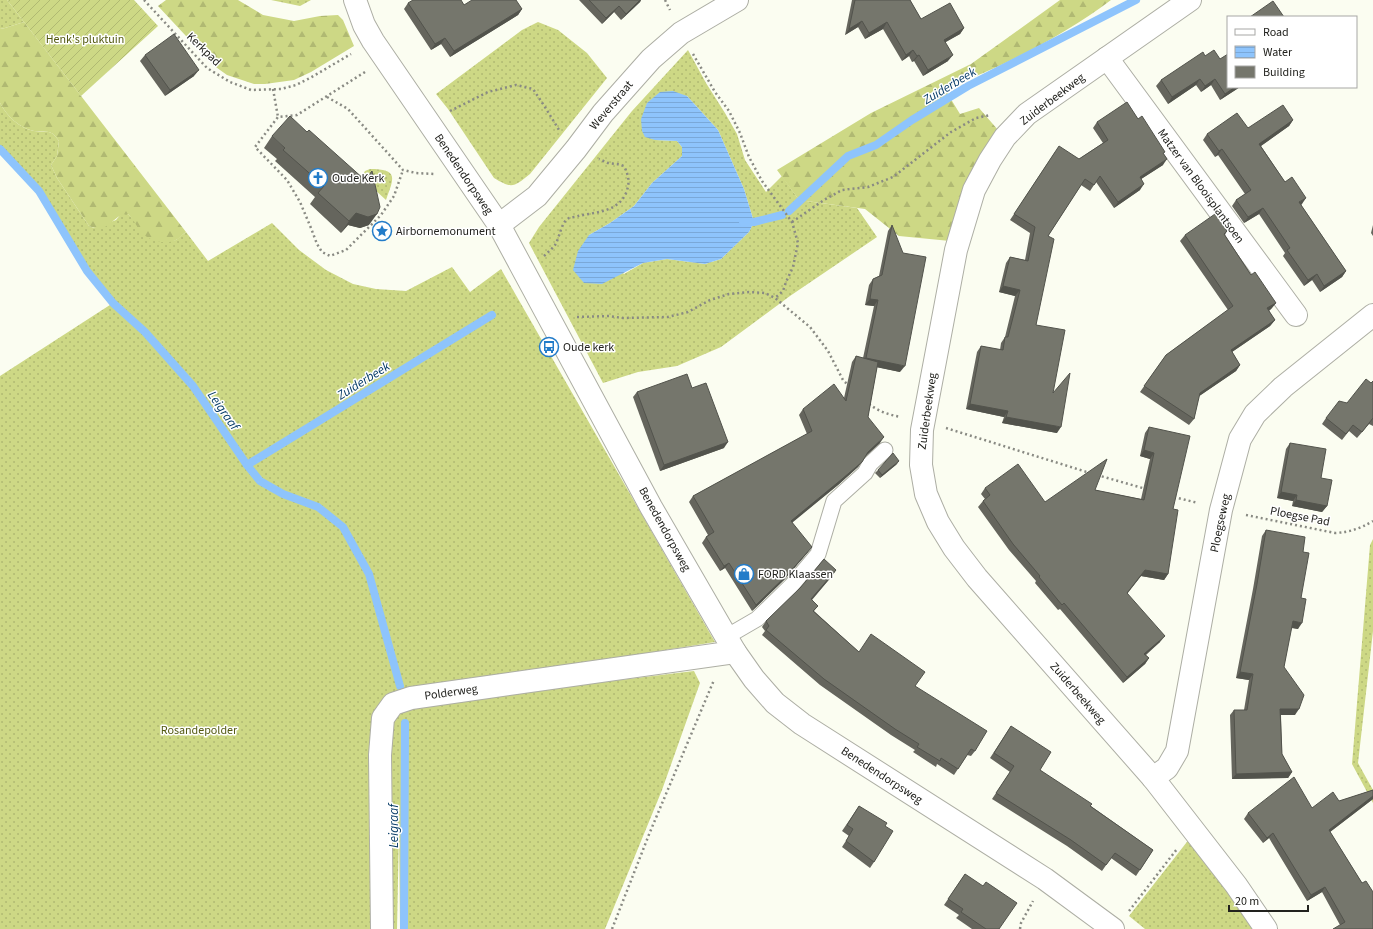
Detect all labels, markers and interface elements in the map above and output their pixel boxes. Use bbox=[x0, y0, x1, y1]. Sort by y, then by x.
legend bbox=[1227, 16, 1357, 88]
text: Road bbox=[1263, 24, 1289, 41]
street label: Kerkpad bbox=[183, 29, 225, 70]
park label: Henk's pluktuin bbox=[46, 31, 124, 48]
text: Water bbox=[1263, 44, 1293, 61]
water label: Zuiderbeek bbox=[919, 62, 980, 109]
text: Building bbox=[1263, 64, 1305, 81]
street label: Zuiderbeekweg bbox=[1016, 69, 1088, 129]
street label: Weverstraat bbox=[586, 77, 637, 134]
street label: Matzer van Blooisplantsoen bbox=[1153, 125, 1248, 247]
street label: Benedendorpsweg bbox=[430, 130, 497, 218]
church icon: Oude Kerk bbox=[307, 167, 329, 189]
place label: Oude Kerk bbox=[332, 170, 384, 187]
place icon: Airbornemonument bbox=[371, 220, 393, 242]
place label: Airbornemonument bbox=[396, 223, 496, 240]
bus stop icon: Oude kerk bbox=[538, 336, 560, 358]
place label: Oude kerk bbox=[563, 339, 614, 356]
water label: Zuiderbeek bbox=[333, 357, 394, 405]
street label: Zuiderbeekweg bbox=[914, 372, 941, 451]
water label: Leigraaf bbox=[203, 387, 244, 436]
street label: Benedendorpsweg bbox=[634, 484, 695, 575]
street label: Ploegseweg bbox=[1206, 492, 1235, 554]
street label: Ploegse Pad bbox=[1269, 502, 1331, 531]
shop icon: FORD Klaassen bbox=[733, 563, 755, 585]
place label: FORD Klaassen bbox=[758, 566, 833, 583]
street label: Zuiderbeekweg bbox=[1046, 659, 1109, 728]
street label: Polderweg bbox=[423, 680, 479, 705]
park label: Rosandepolder bbox=[161, 722, 238, 739]
street label: Benedendorpsweg bbox=[838, 743, 926, 808]
water label: Leigraaf bbox=[385, 802, 403, 848]
scale bar bbox=[1229, 887, 1308, 913]
text: 20 m bbox=[1235, 893, 1259, 910]

